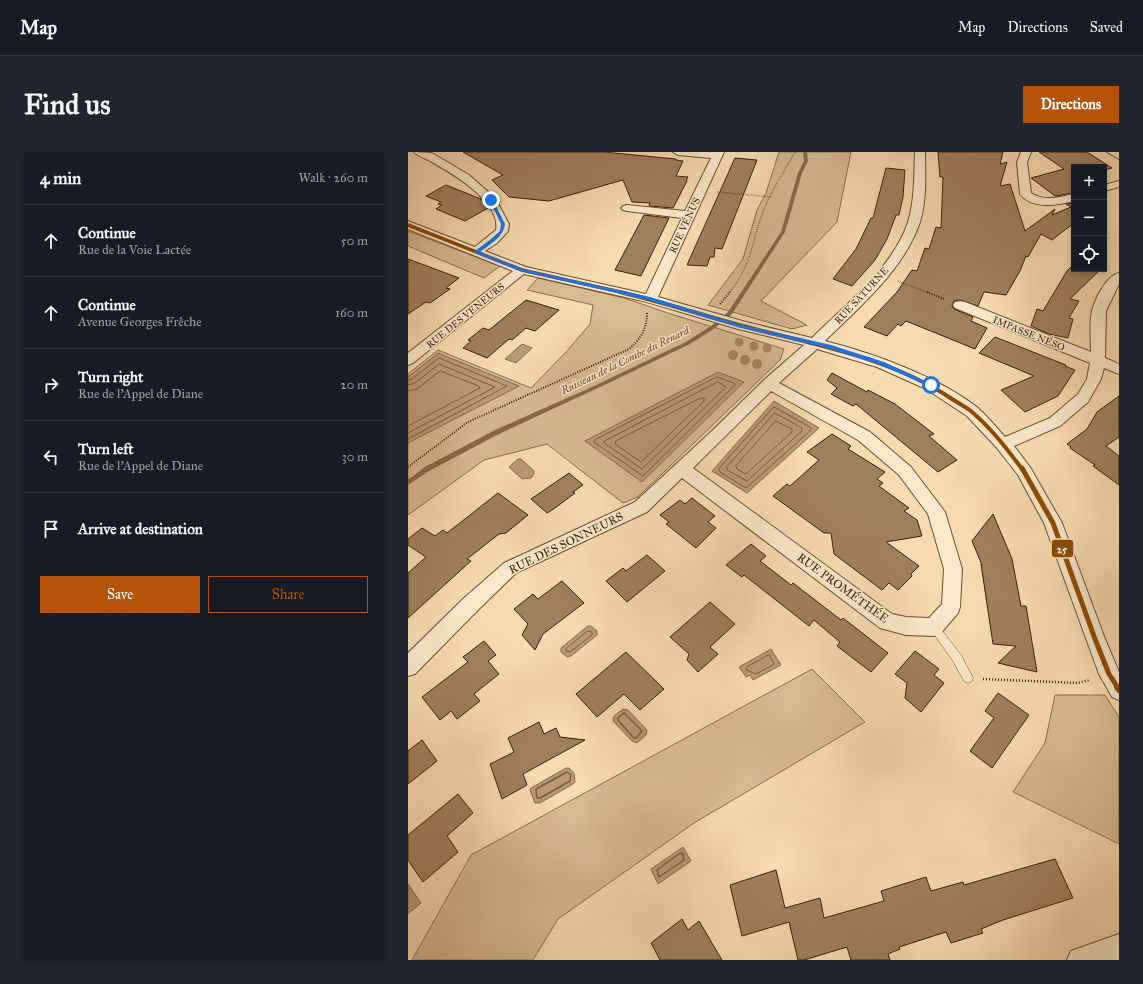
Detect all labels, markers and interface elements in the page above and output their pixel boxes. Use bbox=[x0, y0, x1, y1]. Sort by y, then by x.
text: Map bbox=[20, 16, 57, 39]
text: Map bbox=[958, 19, 985, 36]
text: Directions bbox=[1007, 19, 1068, 36]
text: Saved bbox=[1090, 19, 1123, 36]
button: Directions bbox=[1023, 86, 1119, 123]
text: Find us bbox=[24, 87, 110, 122]
map controls bbox=[1071, 164, 1107, 272]
button: + bbox=[1071, 164, 1107, 200]
text: 4 min bbox=[40, 168, 81, 189]
text: Walk · 260 m bbox=[298, 170, 368, 186]
route end bbox=[482, 191, 500, 209]
street label: RUE VÉNUS bbox=[665, 195, 703, 255]
button: − bbox=[1071, 200, 1107, 236]
text: Continue bbox=[78, 224, 136, 242]
icon: ahead bbox=[40, 230, 62, 252]
text: 50 m bbox=[341, 233, 368, 249]
button: locate bbox=[1071, 236, 1107, 272]
text: Rue de la Voie Lactée bbox=[78, 242, 191, 258]
street label: RUE SATURNE bbox=[832, 265, 891, 327]
street label: RUE DES VENEURS bbox=[424, 280, 507, 351]
text: Continue bbox=[78, 296, 136, 314]
icon: ahead bbox=[40, 302, 62, 324]
text: 160 m bbox=[335, 305, 368, 321]
street label: IMPASSE NÉSO bbox=[991, 312, 1067, 354]
text: Avenue Georges Frêche bbox=[78, 314, 202, 330]
water label: Ruisseau de la Combe du Renard bbox=[558, 323, 693, 398]
text: Turn right bbox=[78, 368, 143, 386]
icon: right bbox=[40, 374, 62, 396]
route start bbox=[922, 376, 940, 394]
text: 20 m bbox=[340, 377, 368, 393]
text: Rue de l'Appel de Diane bbox=[78, 386, 203, 402]
text: Turn left bbox=[78, 440, 134, 458]
icon: left bbox=[40, 446, 62, 468]
text: 30 m bbox=[342, 449, 368, 465]
text: Rue de l'Appel de Diane bbox=[78, 458, 203, 474]
street label: RUE DES SONNEURS bbox=[506, 509, 626, 577]
icon: arrive bbox=[40, 518, 62, 540]
text: Arrive at destination bbox=[78, 520, 203, 538]
line badge: 25 bbox=[1051, 539, 1074, 558]
text: 25 bbox=[1057, 543, 1068, 556]
street label: RUE PROMÉTHÉE bbox=[795, 549, 893, 626]
button: Save bbox=[40, 576, 200, 613]
button: Share bbox=[208, 576, 368, 613]

